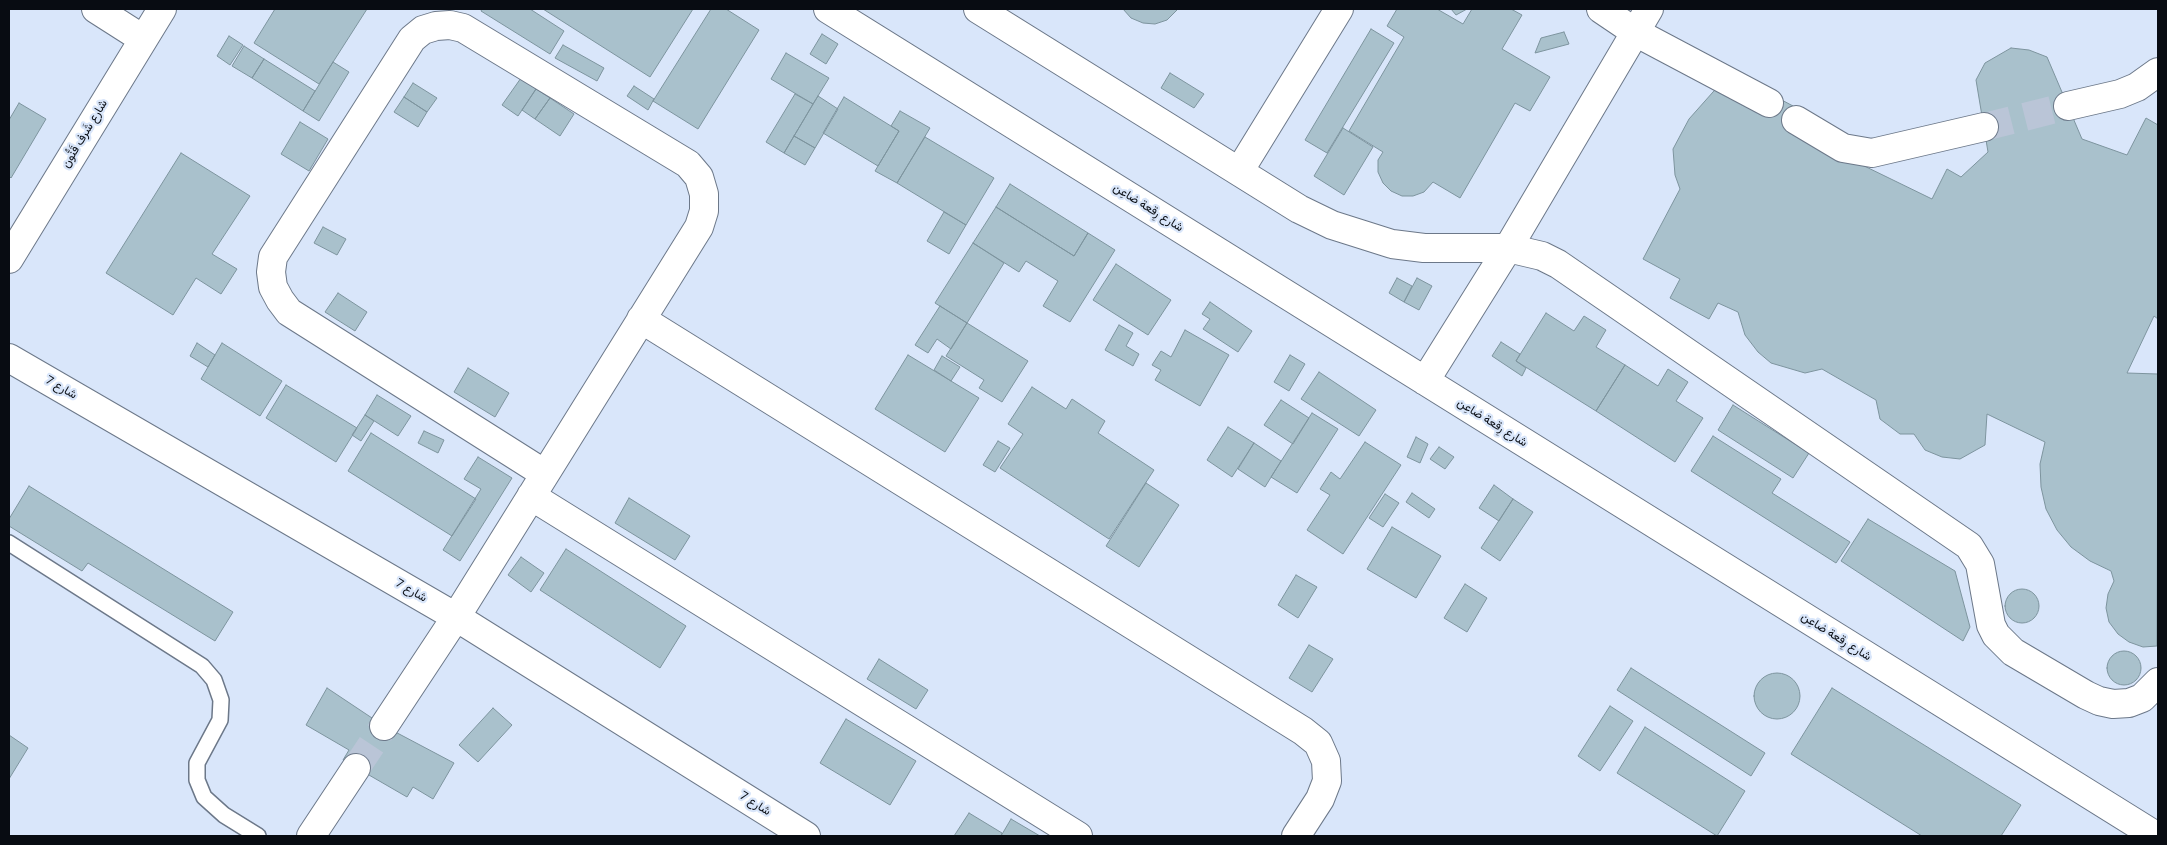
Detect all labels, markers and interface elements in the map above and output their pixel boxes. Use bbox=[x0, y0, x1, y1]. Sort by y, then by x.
street label: شارع شَرف قَنُّون bbox=[59, 97, 111, 171]
street label: شارع رِقعة ضاعِن bbox=[1110, 181, 1186, 235]
street label: شارع 7 bbox=[43, 373, 79, 403]
street label: شارع رِقعة ضاعِن bbox=[1454, 396, 1530, 450]
street label: شارع 7 bbox=[393, 576, 429, 606]
street label: شارع رِقعة ضاعِن bbox=[1798, 610, 1874, 664]
street label: شارع 7 bbox=[737, 789, 773, 819]

